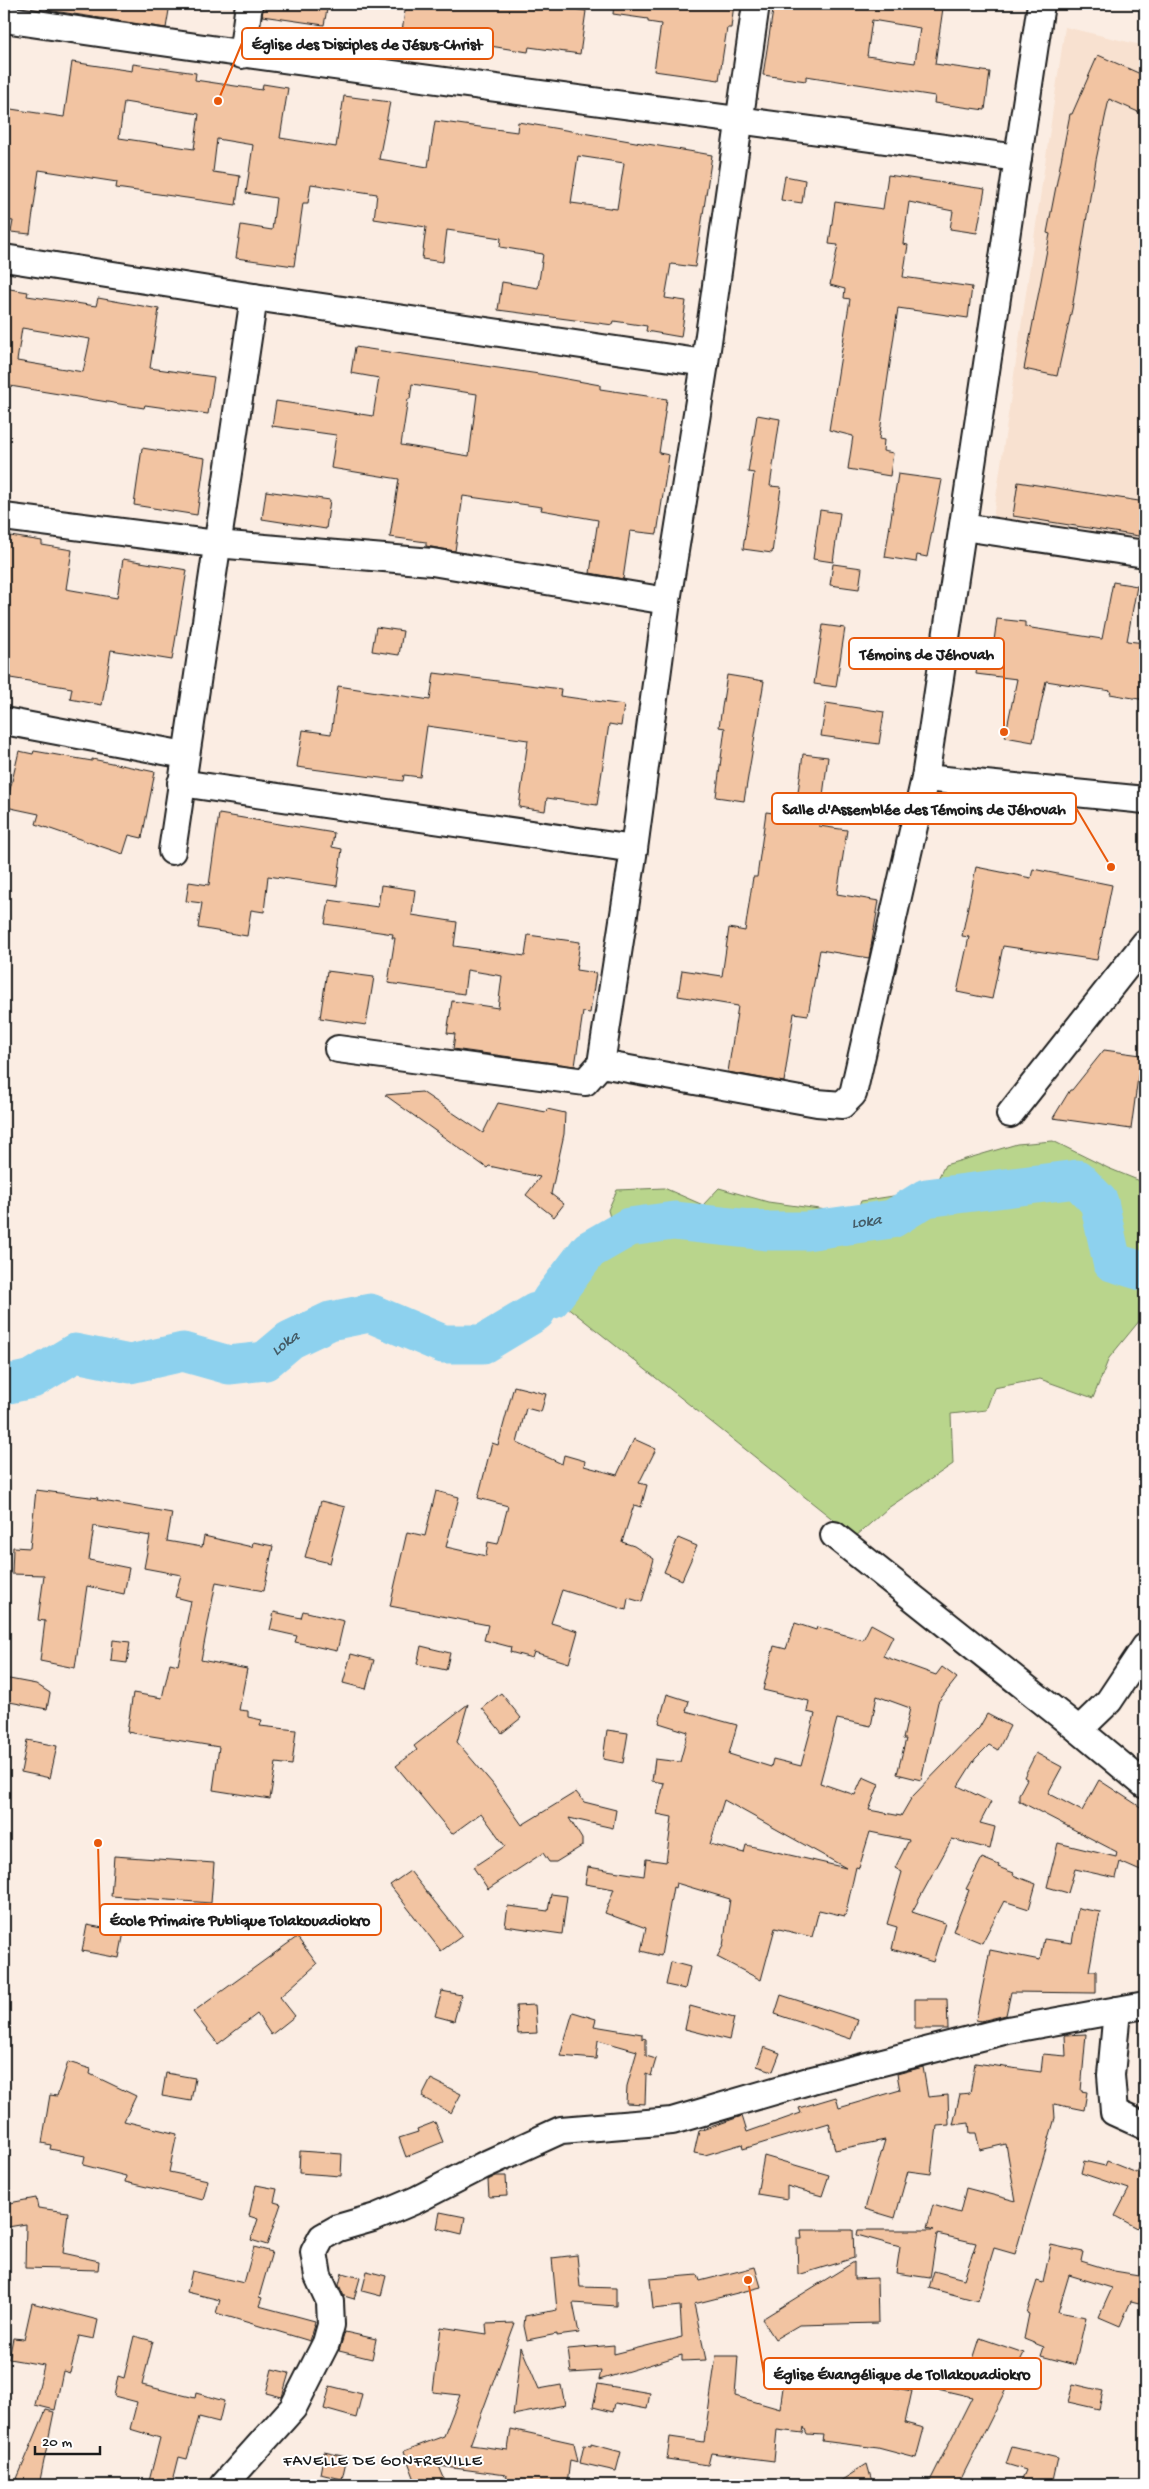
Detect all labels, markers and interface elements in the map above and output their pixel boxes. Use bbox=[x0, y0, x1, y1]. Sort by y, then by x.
callout: Église des Disciples de Jésus-Christ bbox=[242, 28, 493, 59]
text: Église des Disciples de Jésus-Christ bbox=[252, 36, 484, 56]
callout: Témoins de Jéhovah bbox=[849, 638, 1004, 669]
text: Témoins de Jéhovah bbox=[858, 647, 995, 666]
callout: Salle d'Assemblée des Témoins de Jéhovah bbox=[772, 793, 1076, 824]
text: Salle d'Assemblée des Témoins de Jéhovah bbox=[782, 802, 1066, 821]
water label: Loka bbox=[850, 1211, 884, 1234]
water label: Loka bbox=[268, 1327, 304, 1361]
callout: École Primaire Publique Tolakouadiokro bbox=[100, 1904, 381, 1935]
text: École Primaire Publique Tolakouadiokro bbox=[110, 1912, 371, 1932]
callout: Église Évangélique de Tollakouadiokro bbox=[764, 2358, 1041, 2389]
text: Église Évangélique de Tollakouadiokro bbox=[774, 2366, 1031, 2386]
scale bar bbox=[35, 2424, 100, 2456]
text: 20 m bbox=[42, 2434, 72, 2452]
district label: FAVELLE DE GONFREVILLE bbox=[282, 2453, 483, 2472]

